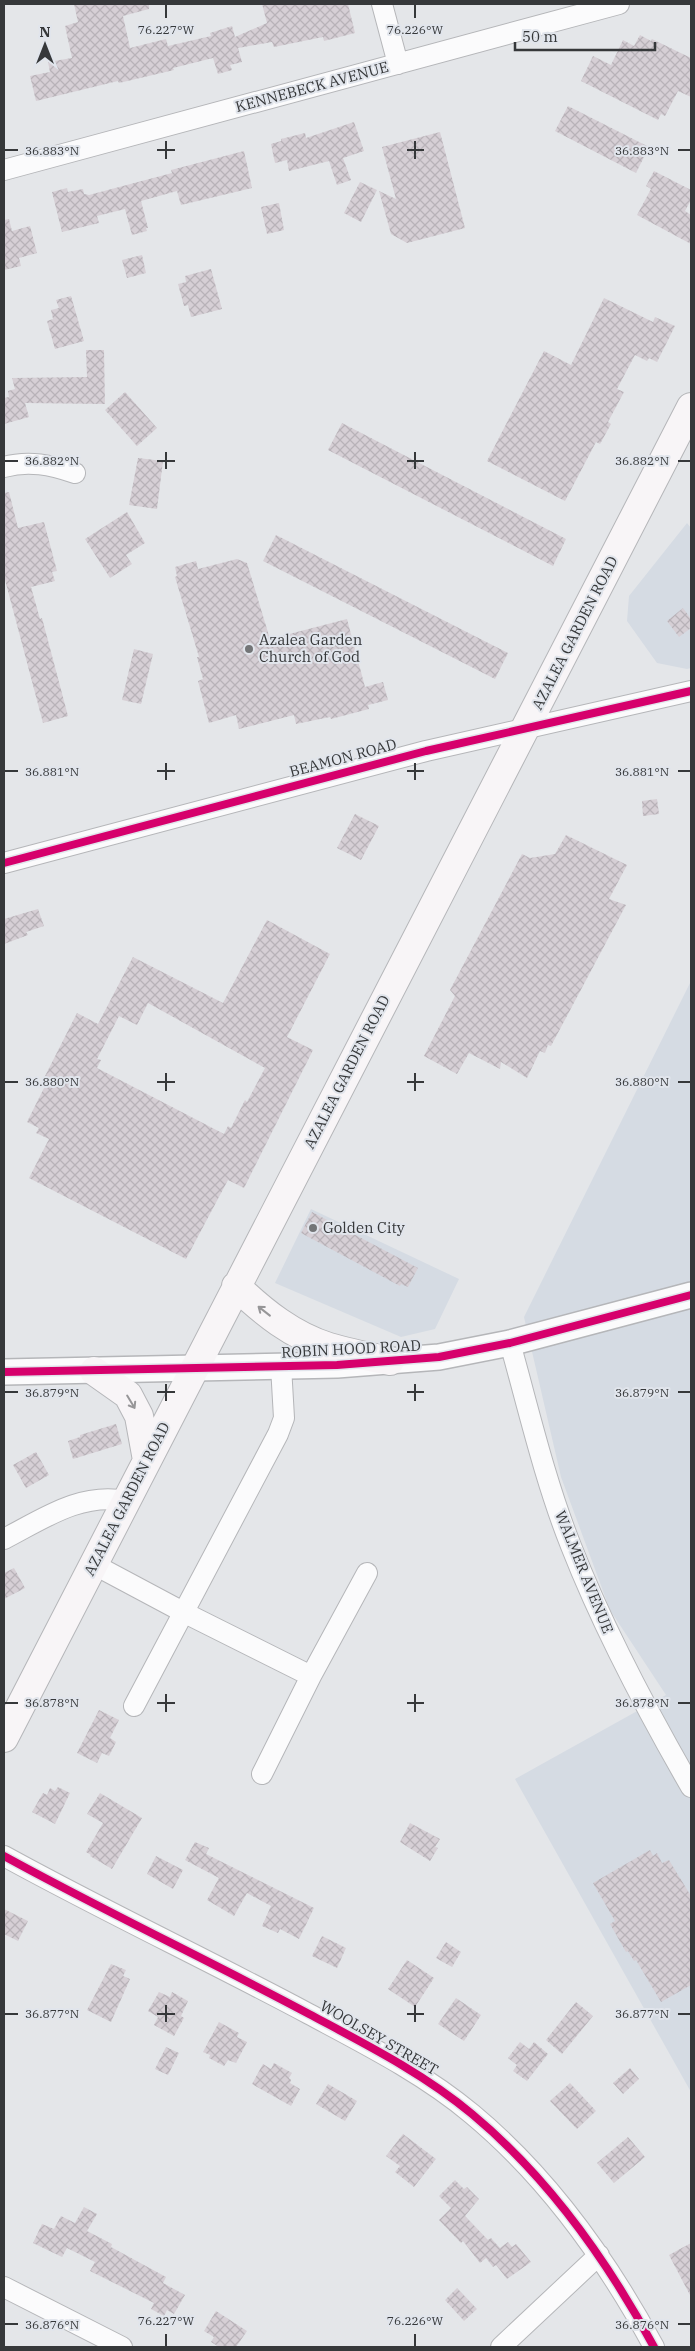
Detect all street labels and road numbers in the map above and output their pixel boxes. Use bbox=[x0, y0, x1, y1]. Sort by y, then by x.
street label: KENNEBECK AVENUE bbox=[233, 57, 391, 116]
street label: AZALEA GARDEN ROAD bbox=[528, 553, 622, 713]
street label: BEAMON ROAD bbox=[287, 734, 399, 781]
street label: AZALEA GARDEN ROAD bbox=[300, 992, 394, 1152]
street label: ROBIN HOOD ROAD bbox=[281, 1335, 421, 1362]
street label: AZALEA GARDEN ROAD bbox=[80, 1419, 174, 1579]
street label: WALMER AVENUE bbox=[551, 1508, 618, 1636]
street label: WOOLSEY STREET bbox=[317, 1996, 442, 2079]

